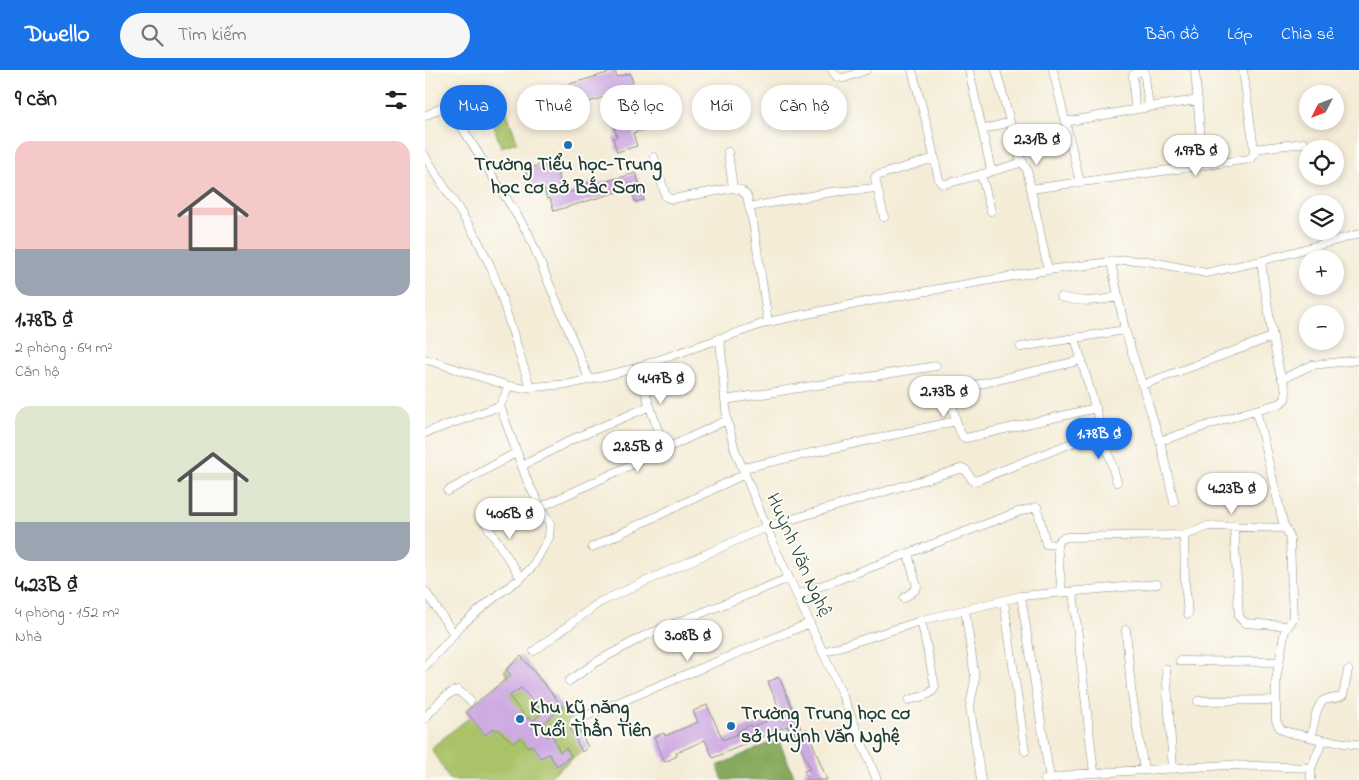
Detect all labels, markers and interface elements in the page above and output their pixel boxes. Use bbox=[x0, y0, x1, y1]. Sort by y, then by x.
search box bbox=[120, 13, 470, 58]
text: Dwello bbox=[25, 18, 90, 53]
icon: search bbox=[138, 21, 166, 49]
text: Tìm kiếm bbox=[178, 22, 246, 49]
text: Bản đồ bbox=[1145, 22, 1199, 48]
text: Lớp bbox=[1227, 22, 1253, 48]
text: Chia sẻ bbox=[1281, 22, 1334, 48]
text: 9 căn bbox=[15, 85, 57, 115]
chip: Mua bbox=[440, 85, 507, 130]
chip: Thuê bbox=[517, 85, 590, 130]
chip: Bộ lọc bbox=[600, 85, 682, 130]
chip: Mới bbox=[692, 85, 751, 130]
chip: Căn hộ bbox=[761, 85, 847, 130]
north arrow bbox=[1299, 85, 1344, 130]
map controls bbox=[1299, 85, 1344, 350]
icon: filters bbox=[382, 86, 410, 114]
pin: 2.31B ₫ bbox=[991, 124, 1083, 166]
text: 2.31B ₫ bbox=[1014, 128, 1060, 152]
pin: 1.97B ₫ bbox=[1150, 134, 1242, 177]
marker: Trường Tiểu học-Trung học cơ sở Bắc Sơn bbox=[562, 139, 574, 151]
text: 1.97B ₫ bbox=[1175, 139, 1217, 163]
button: locate bbox=[1299, 140, 1344, 185]
place label: Trường Tiểu học-Trung học cơ sở Bắc Sơn bbox=[474, 151, 662, 203]
icon: home bbox=[168, 174, 258, 264]
button: layers bbox=[1299, 195, 1344, 240]
button: + bbox=[1299, 250, 1344, 295]
button: − bbox=[1299, 305, 1344, 350]
text: 1.78B ₫ bbox=[15, 306, 73, 336]
text: 2 phòng · 64 m² bbox=[15, 336, 112, 360]
text: Căn hộ bbox=[15, 360, 59, 384]
pin: 4.47B ₫ bbox=[615, 362, 707, 405]
text: 4.47B ₫ bbox=[638, 367, 684, 391]
pin: 2.73B ₫ bbox=[898, 376, 990, 418]
text: 2.73B ₫ bbox=[920, 380, 968, 404]
pin: 1.78B ₫ bbox=[1053, 418, 1145, 460]
text: 1.78B ₫ bbox=[1077, 422, 1121, 446]
pin: 2.85B ₫ bbox=[592, 430, 684, 473]
text: 2.85B ₫ bbox=[613, 435, 663, 459]
icon: home bbox=[168, 439, 258, 529]
pin: 4.23B ₫ bbox=[1186, 472, 1278, 515]
text: 4.23B ₫ bbox=[1208, 477, 1256, 501]
street label: Huỳnh Văn Nghệ bbox=[757, 489, 839, 624]
pin: 4.06B ₫ bbox=[464, 498, 556, 540]
text: 4.06B ₫ bbox=[487, 502, 533, 526]
text: 4.23B ₫ bbox=[15, 571, 77, 601]
text: 4 phòng · 152 m² bbox=[15, 601, 120, 625]
pin: 3.08B ₫ bbox=[642, 620, 734, 662]
text: 3.08B ₫ bbox=[665, 624, 711, 648]
text: Nhà bbox=[15, 625, 42, 649]
place label: Khu kỹ năng Tuổi Thần Tiên bbox=[530, 694, 651, 746]
place label: Trường Trung học cơ sở Huỳnh Văn Nghệ bbox=[741, 700, 911, 753]
marker: Khu kỹ năng Tuổi Thần Tiên bbox=[514, 713, 526, 725]
marker: Trường Trung học cơ sở Huỳnh Văn Nghệ bbox=[725, 720, 737, 732]

